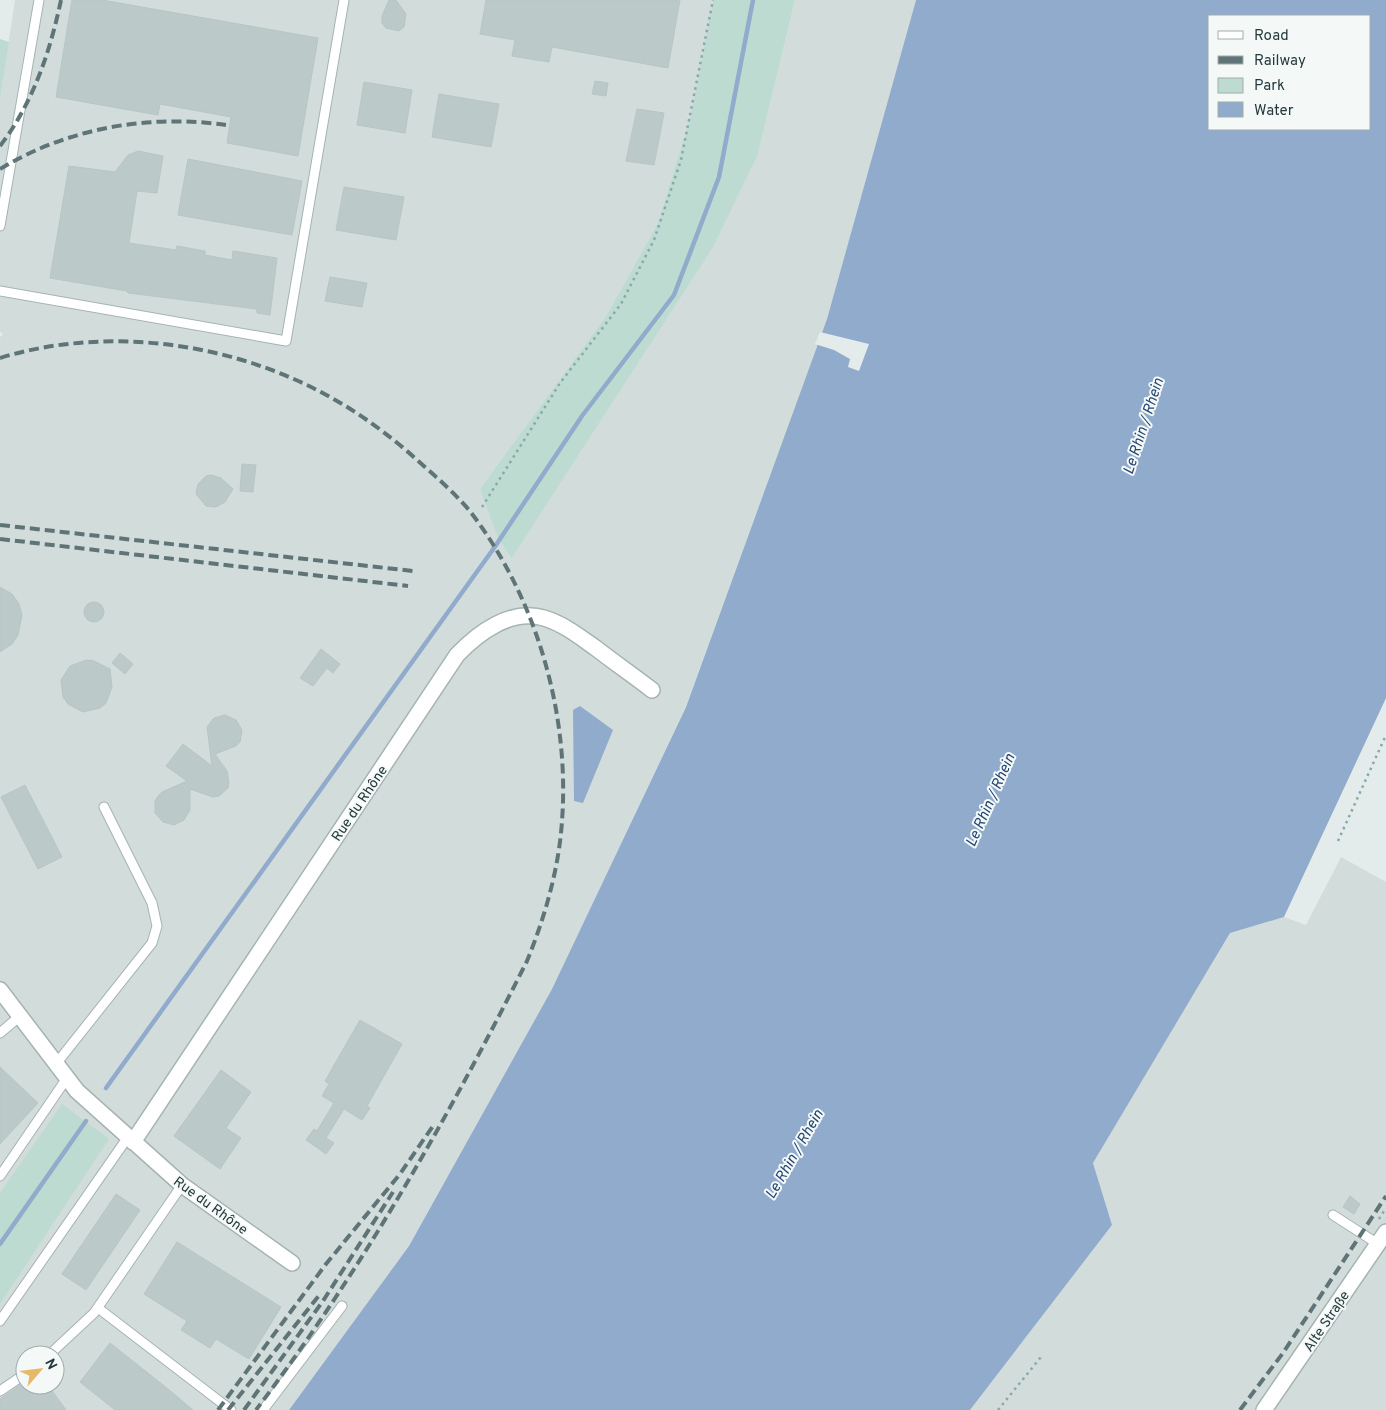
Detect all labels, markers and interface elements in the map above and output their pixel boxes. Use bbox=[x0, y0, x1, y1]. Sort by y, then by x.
legend bbox=[1208, 15, 1371, 130]
text: Road bbox=[1254, 27, 1289, 46]
text: Railway bbox=[1254, 52, 1306, 71]
text: Park bbox=[1254, 77, 1285, 96]
text: Water bbox=[1254, 102, 1294, 121]
water label: Le Rhin / Rhein bbox=[1120, 376, 1169, 477]
water label: Le Rhin / Rhein bbox=[962, 751, 1020, 850]
street label: Rue du Rhône bbox=[329, 763, 392, 845]
water label: Le Rhin / Rhein bbox=[762, 1107, 829, 1203]
street label: Rue du Rhône bbox=[170, 1174, 251, 1239]
street label: Alte Straße bbox=[1301, 1288, 1354, 1356]
north arrow bbox=[15, 1345, 65, 1395]
text: N bbox=[40, 1356, 60, 1373]

